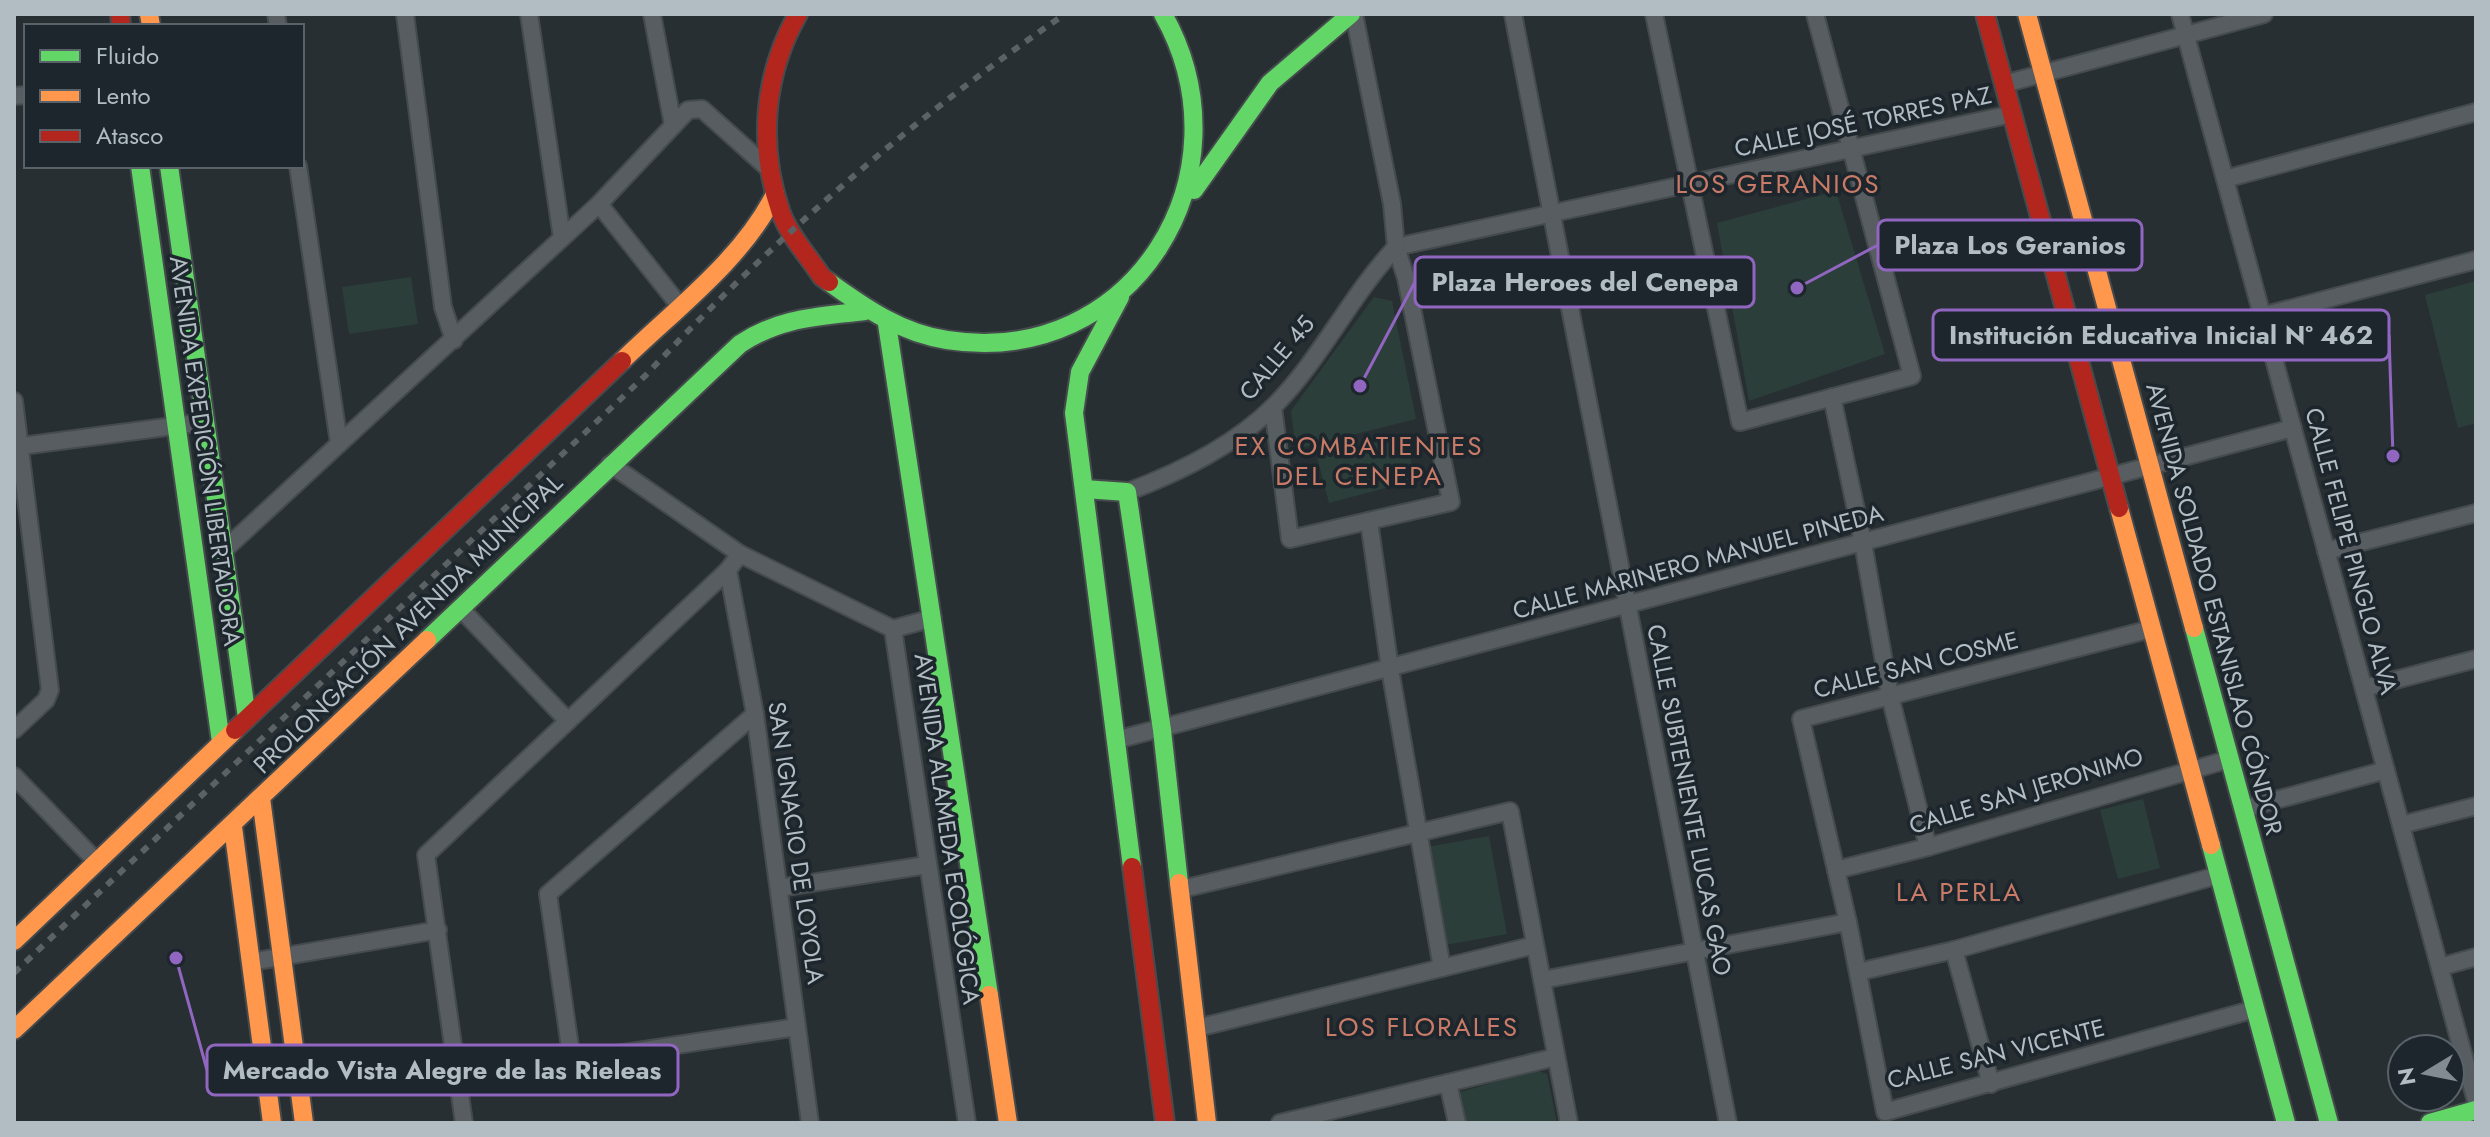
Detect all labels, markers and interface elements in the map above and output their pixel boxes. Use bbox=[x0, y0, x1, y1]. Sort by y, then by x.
legend bbox=[24, 24, 304, 168]
text: Fluido bbox=[96, 38, 159, 73]
street label: CALLE JOSÉ TORRES PAZ bbox=[1731, 77, 1995, 166]
text: Lento bbox=[96, 78, 151, 113]
text: Atasco bbox=[96, 118, 163, 153]
district label: LOS GERANIOS bbox=[1676, 165, 1881, 203]
callout: Plaza Los Geranios bbox=[1878, 220, 2142, 270]
text: Plaza Los Geranios bbox=[1894, 226, 2126, 264]
street label: AVENIDA EXPEDICIÓN LIBERTADORA bbox=[161, 254, 250, 648]
callout: Plaza Heroes del Cenepa bbox=[1415, 257, 1754, 307]
text: Plaza Heroes del Cenepa bbox=[1432, 263, 1738, 301]
street label: CALLE 45 bbox=[1231, 308, 1323, 408]
callout: Institución Educativa Inicial Nº 462 bbox=[1933, 310, 2389, 360]
text: Institución Educativa Inicial Nº 462 bbox=[1949, 316, 2373, 354]
street label: AVENIDA SOLDADO ESTANISLAO CÓNDOR bbox=[2137, 379, 2292, 839]
street label: CALLE FELIPE PINGLO ALVA bbox=[2296, 404, 2407, 698]
district label: EX COMBATIENTES DEL CENEPA bbox=[1235, 427, 1483, 495]
street label: PROLONGACIÓN AVENIDA MUNICIPAL bbox=[245, 466, 570, 781]
street label: CALLE MARINERO MANUEL PINEDA bbox=[1509, 495, 1887, 628]
street label: CALLE SUBTENIENTE LUCAS GAO bbox=[1638, 621, 1741, 978]
street label: CALLE SAN COSME bbox=[1810, 622, 2022, 707]
street label: AVENIDA ALAMEDA ECOLÓGICA bbox=[906, 651, 989, 1007]
street label: SAN IGNACIO DE LOYOLA bbox=[759, 699, 834, 987]
street label: CALLE SAN JERONIMO bbox=[1905, 738, 2147, 843]
district label: LA PERLA bbox=[1896, 873, 2022, 911]
district label: LOS FLORALES bbox=[1325, 1008, 1519, 1046]
street label: CALLE SAN VICENTE bbox=[1883, 1010, 2108, 1097]
north arrow bbox=[2386, 1033, 2466, 1113]
callout: Mercado Vista Alegre de las Rieleas bbox=[207, 1045, 678, 1095]
text: Mercado Vista Alegre de las Rieleas bbox=[223, 1051, 661, 1089]
text: N bbox=[2389, 1065, 2424, 1088]

